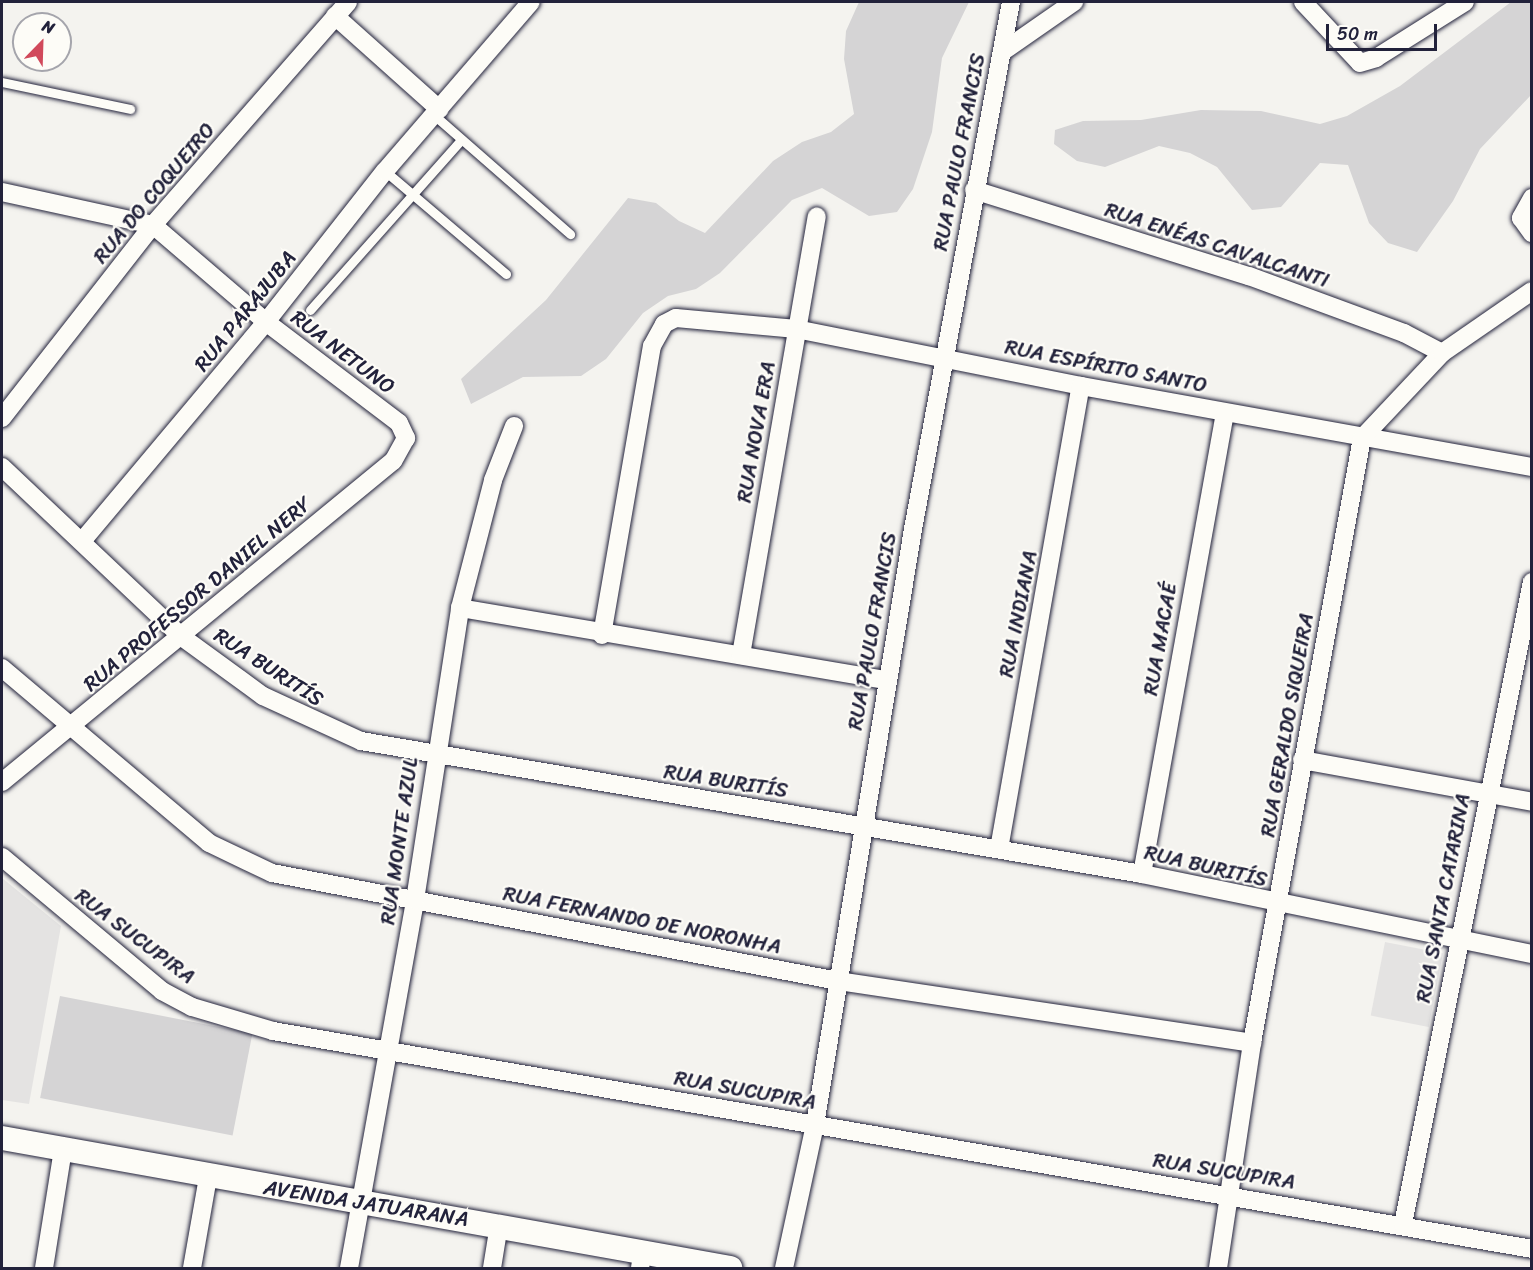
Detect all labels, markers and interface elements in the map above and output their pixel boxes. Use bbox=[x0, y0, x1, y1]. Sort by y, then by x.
text: N bbox=[38, 11, 59, 42]
north arrow bbox=[12, 12, 72, 72]
scale bar bbox=[1329, 12, 1440, 50]
text: 50 m bbox=[1337, 18, 1378, 50]
street label: RUA PAULO FRANCIS bbox=[928, 53, 990, 251]
street label: RUA DO COQUEIRO bbox=[88, 117, 220, 269]
street label: RUA ENÉAS CAVALCANTI bbox=[1100, 196, 1334, 294]
street label: RUA PARAJUBA bbox=[189, 246, 301, 376]
street label: RUA NETUNO bbox=[286, 305, 400, 399]
street label: RUA ESPÍRITO SANTO bbox=[1003, 334, 1209, 398]
street label: RUA NOVA ERA bbox=[731, 360, 781, 504]
street label: RUA PROFESSOR DANIEL NERY bbox=[78, 491, 316, 697]
street label: RUA PAULO FRANCIS bbox=[842, 532, 902, 730]
street label: RUA INDIANA bbox=[993, 548, 1043, 680]
street label: RUA MACAÉ bbox=[1138, 581, 1182, 697]
street label: RUA GERALDO SIQUEIRA bbox=[1254, 608, 1320, 842]
street label: RUA BURITÍS bbox=[211, 623, 327, 711]
street label: RUA MONTE AZUL bbox=[375, 756, 423, 926]
street label: RUA BURITÍS bbox=[663, 759, 789, 803]
street label: RUA SANTA CATARINA bbox=[1411, 793, 1475, 1003]
street label: RUA BURITÍS bbox=[1143, 840, 1269, 892]
street label: RUA FERNANDO DE NORONHA bbox=[501, 881, 783, 959]
street label: RUA SUCUPIRA bbox=[70, 883, 200, 989]
street label: RUA SUCUPIRA bbox=[672, 1065, 818, 1115]
street label: RUA SUCUPIRA bbox=[1151, 1147, 1297, 1195]
street label: AVENIDA JATUARANA bbox=[262, 1174, 470, 1232]

